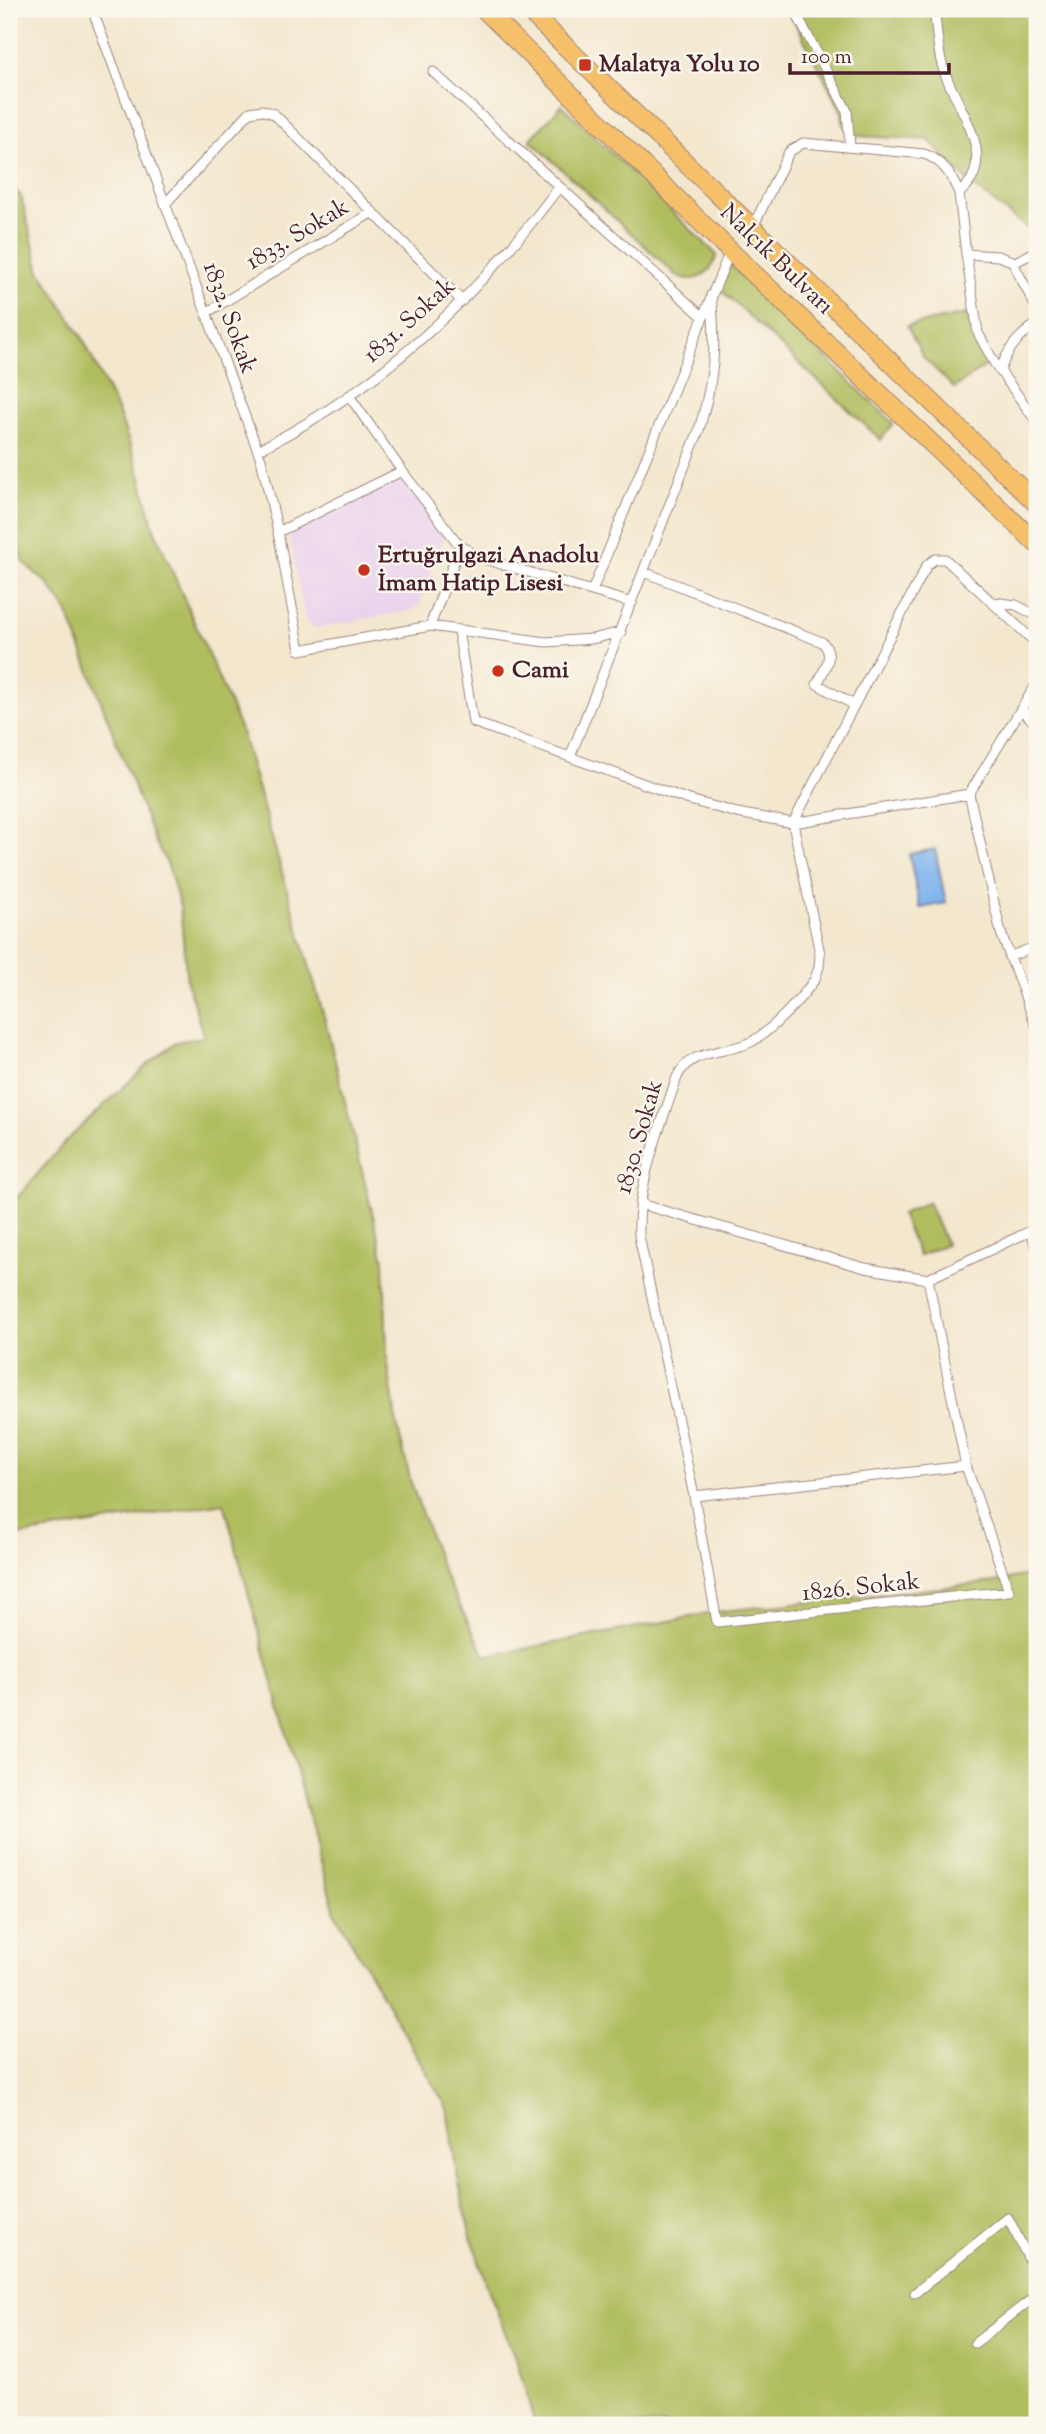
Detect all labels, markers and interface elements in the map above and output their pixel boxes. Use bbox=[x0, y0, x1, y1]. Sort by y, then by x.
scale bar bbox=[790, 32, 950, 76]
text: 100 m bbox=[801, 43, 852, 73]
place label: Malatya Yolu 10 bbox=[599, 48, 760, 82]
marker: Malatya Yolu 10 bbox=[577, 57, 593, 73]
street label: 1833. Sokak bbox=[240, 191, 356, 279]
street label: Nalçık Bulvarı bbox=[711, 197, 841, 323]
street label: 1832. Sokak bbox=[193, 257, 265, 379]
street label: 1831. Sokak bbox=[356, 270, 464, 372]
place label: Ertuğrulgazi Anadolu İmam Hatip Lisesi bbox=[378, 539, 599, 601]
marker: Ertuğrulgazi Anadolu İmam Hatip Lisesi bbox=[356, 562, 372, 578]
place label: Cami bbox=[512, 654, 569, 688]
marker: Cami bbox=[490, 663, 506, 679]
street label: 1830. Sokak bbox=[607, 1076, 673, 1198]
street label: 1826. Sokak bbox=[800, 1565, 922, 1611]

